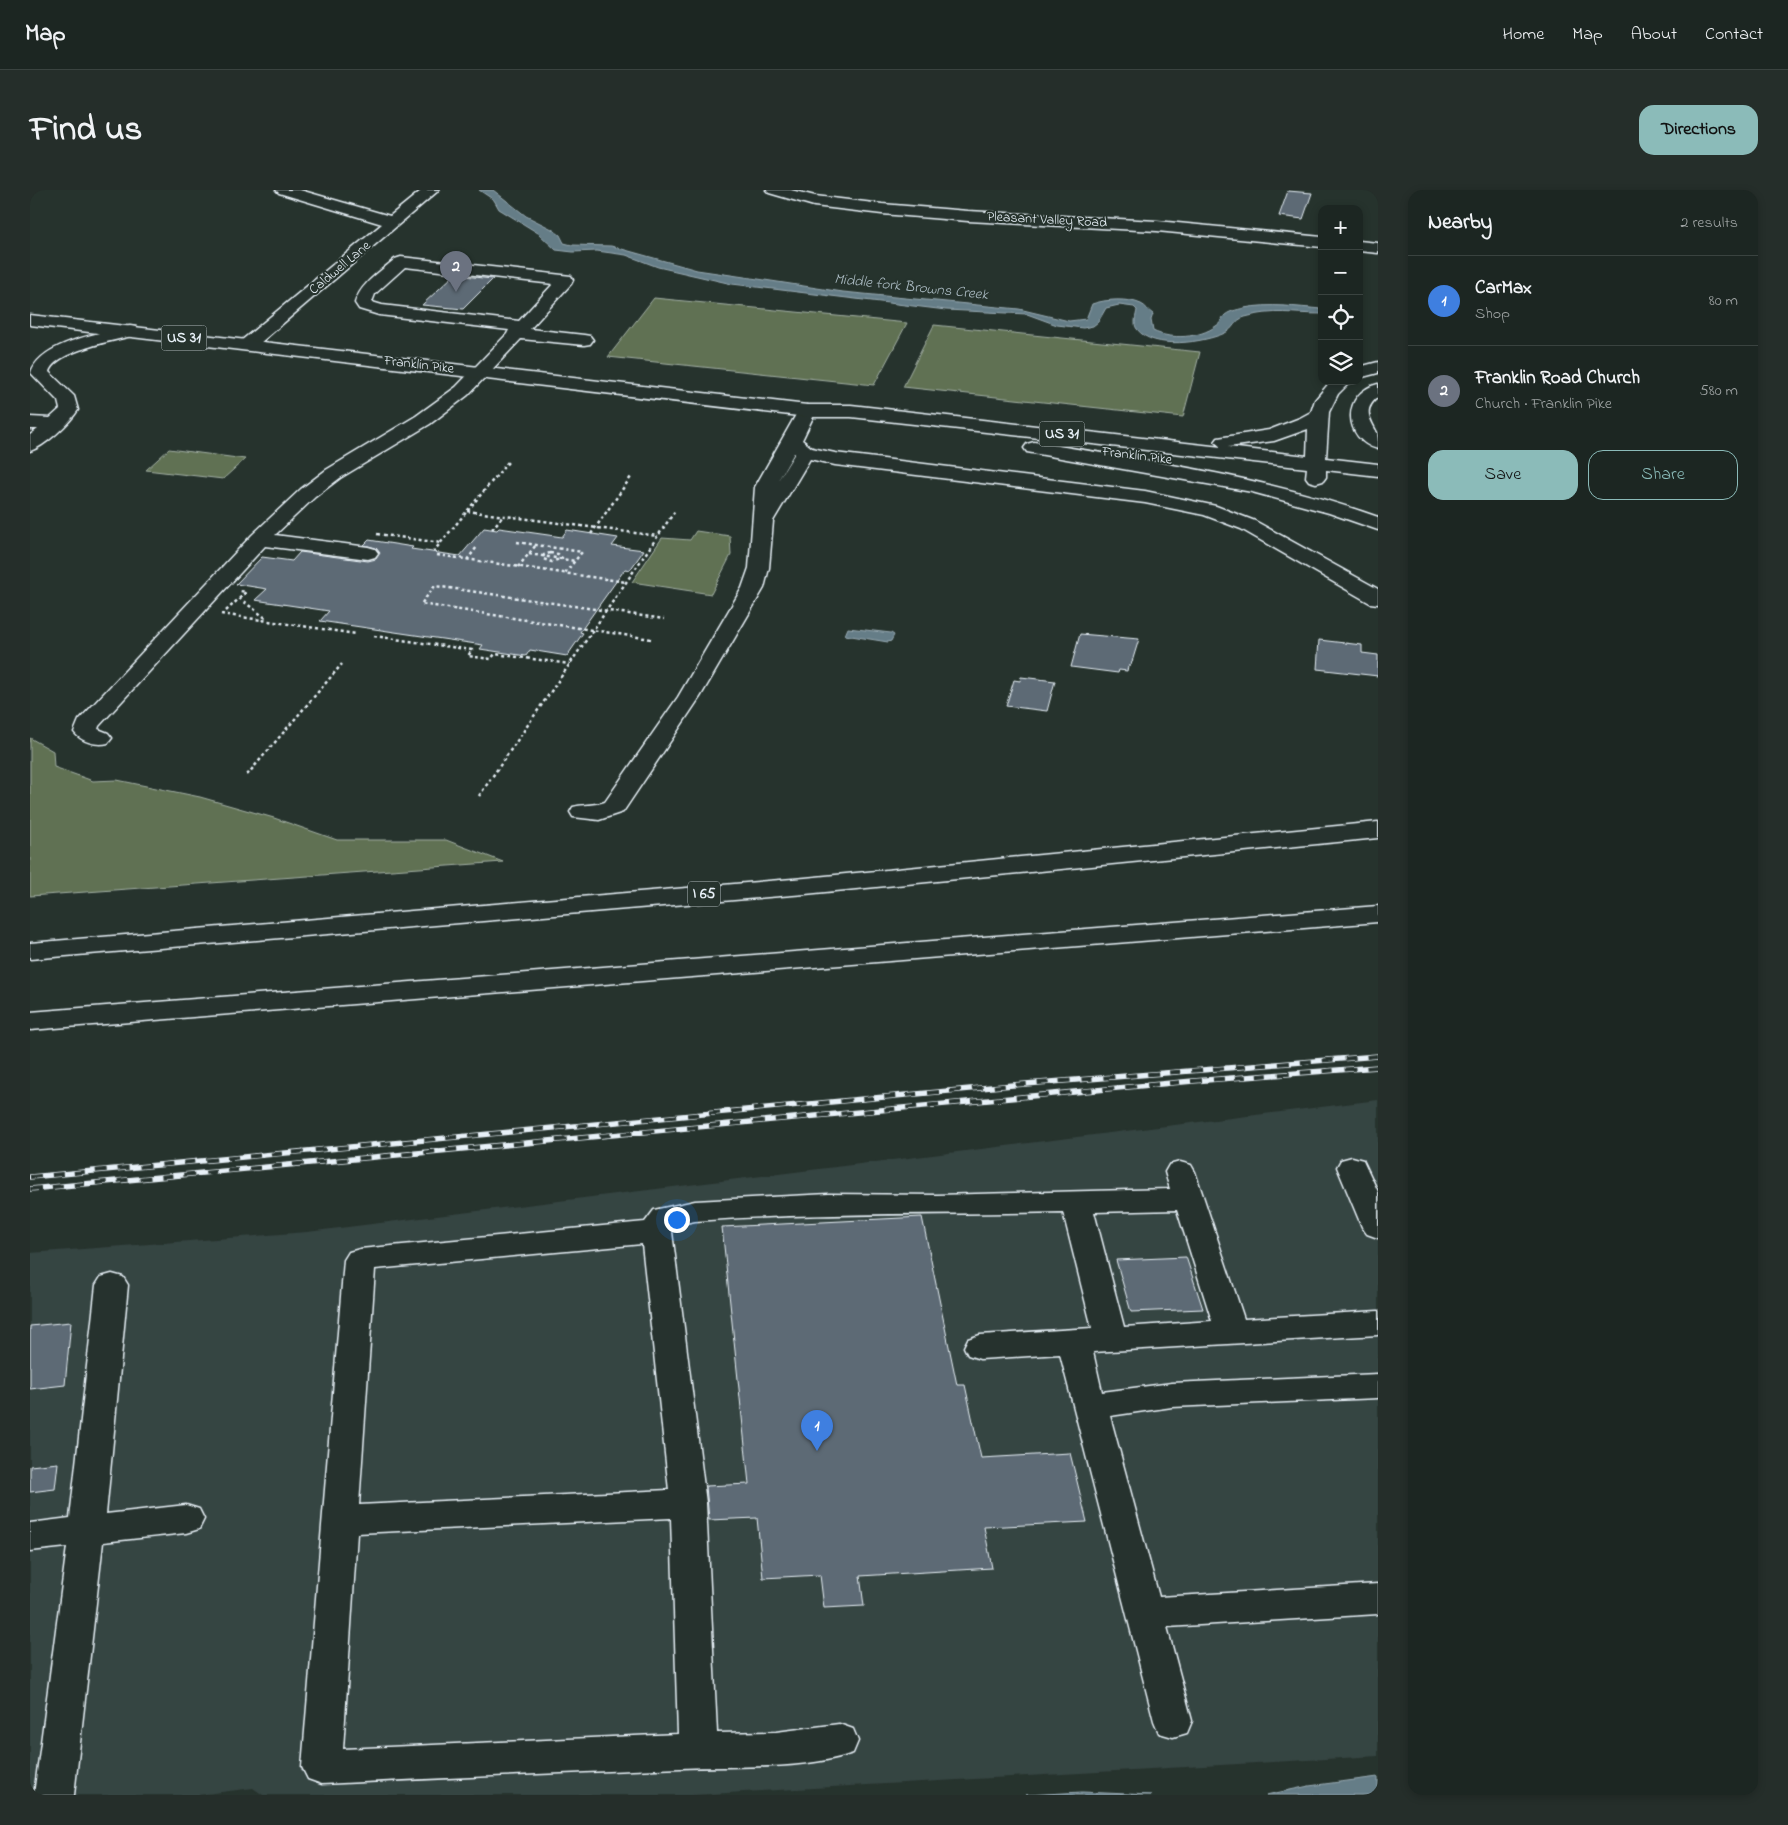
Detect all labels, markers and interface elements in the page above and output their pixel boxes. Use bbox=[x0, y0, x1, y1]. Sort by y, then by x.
text: Map bbox=[25, 17, 66, 52]
text: Home bbox=[1503, 22, 1544, 48]
text: Map bbox=[1572, 22, 1603, 48]
text: About bbox=[1631, 22, 1677, 48]
text: Contact bbox=[1705, 22, 1763, 48]
text: Find us bbox=[30, 105, 142, 156]
button: Directions bbox=[1639, 105, 1758, 155]
map controls bbox=[1318, 205, 1363, 385]
button: + bbox=[1318, 205, 1363, 250]
street label: Pleasant Valley Road bbox=[986, 206, 1108, 235]
text: Nearby bbox=[1428, 208, 1492, 238]
text: 2 results bbox=[1680, 211, 1738, 235]
street label: Caldwell Lane bbox=[305, 235, 376, 300]
button: − bbox=[1318, 250, 1363, 295]
pin: 2 bbox=[440, 251, 472, 292]
water label: Middle fork Browns Creek bbox=[833, 268, 990, 306]
text: CarMax bbox=[1475, 275, 1532, 302]
text: 1 bbox=[1441, 289, 1447, 313]
text: 80 m bbox=[1709, 289, 1738, 313]
button: locate bbox=[1318, 295, 1363, 340]
text: Shop bbox=[1475, 302, 1510, 326]
road number: US 31 bbox=[162, 326, 206, 350]
button: layers bbox=[1318, 340, 1363, 385]
street label: Franklin Pike bbox=[382, 350, 456, 380]
text: Franklin Road Church bbox=[1475, 365, 1640, 392]
text: 2 bbox=[1440, 379, 1448, 403]
text: 580 m bbox=[1700, 379, 1738, 403]
text: Church · Franklin Pike bbox=[1475, 392, 1612, 416]
road number: US 31 bbox=[1040, 422, 1084, 446]
street label: Franklin Pike bbox=[1100, 441, 1174, 471]
button: Save bbox=[1428, 450, 1578, 500]
button: Share bbox=[1588, 450, 1738, 500]
road number: I 65 bbox=[688, 882, 720, 906]
your location bbox=[664, 1207, 690, 1233]
pin: 1 bbox=[801, 1410, 833, 1451]

